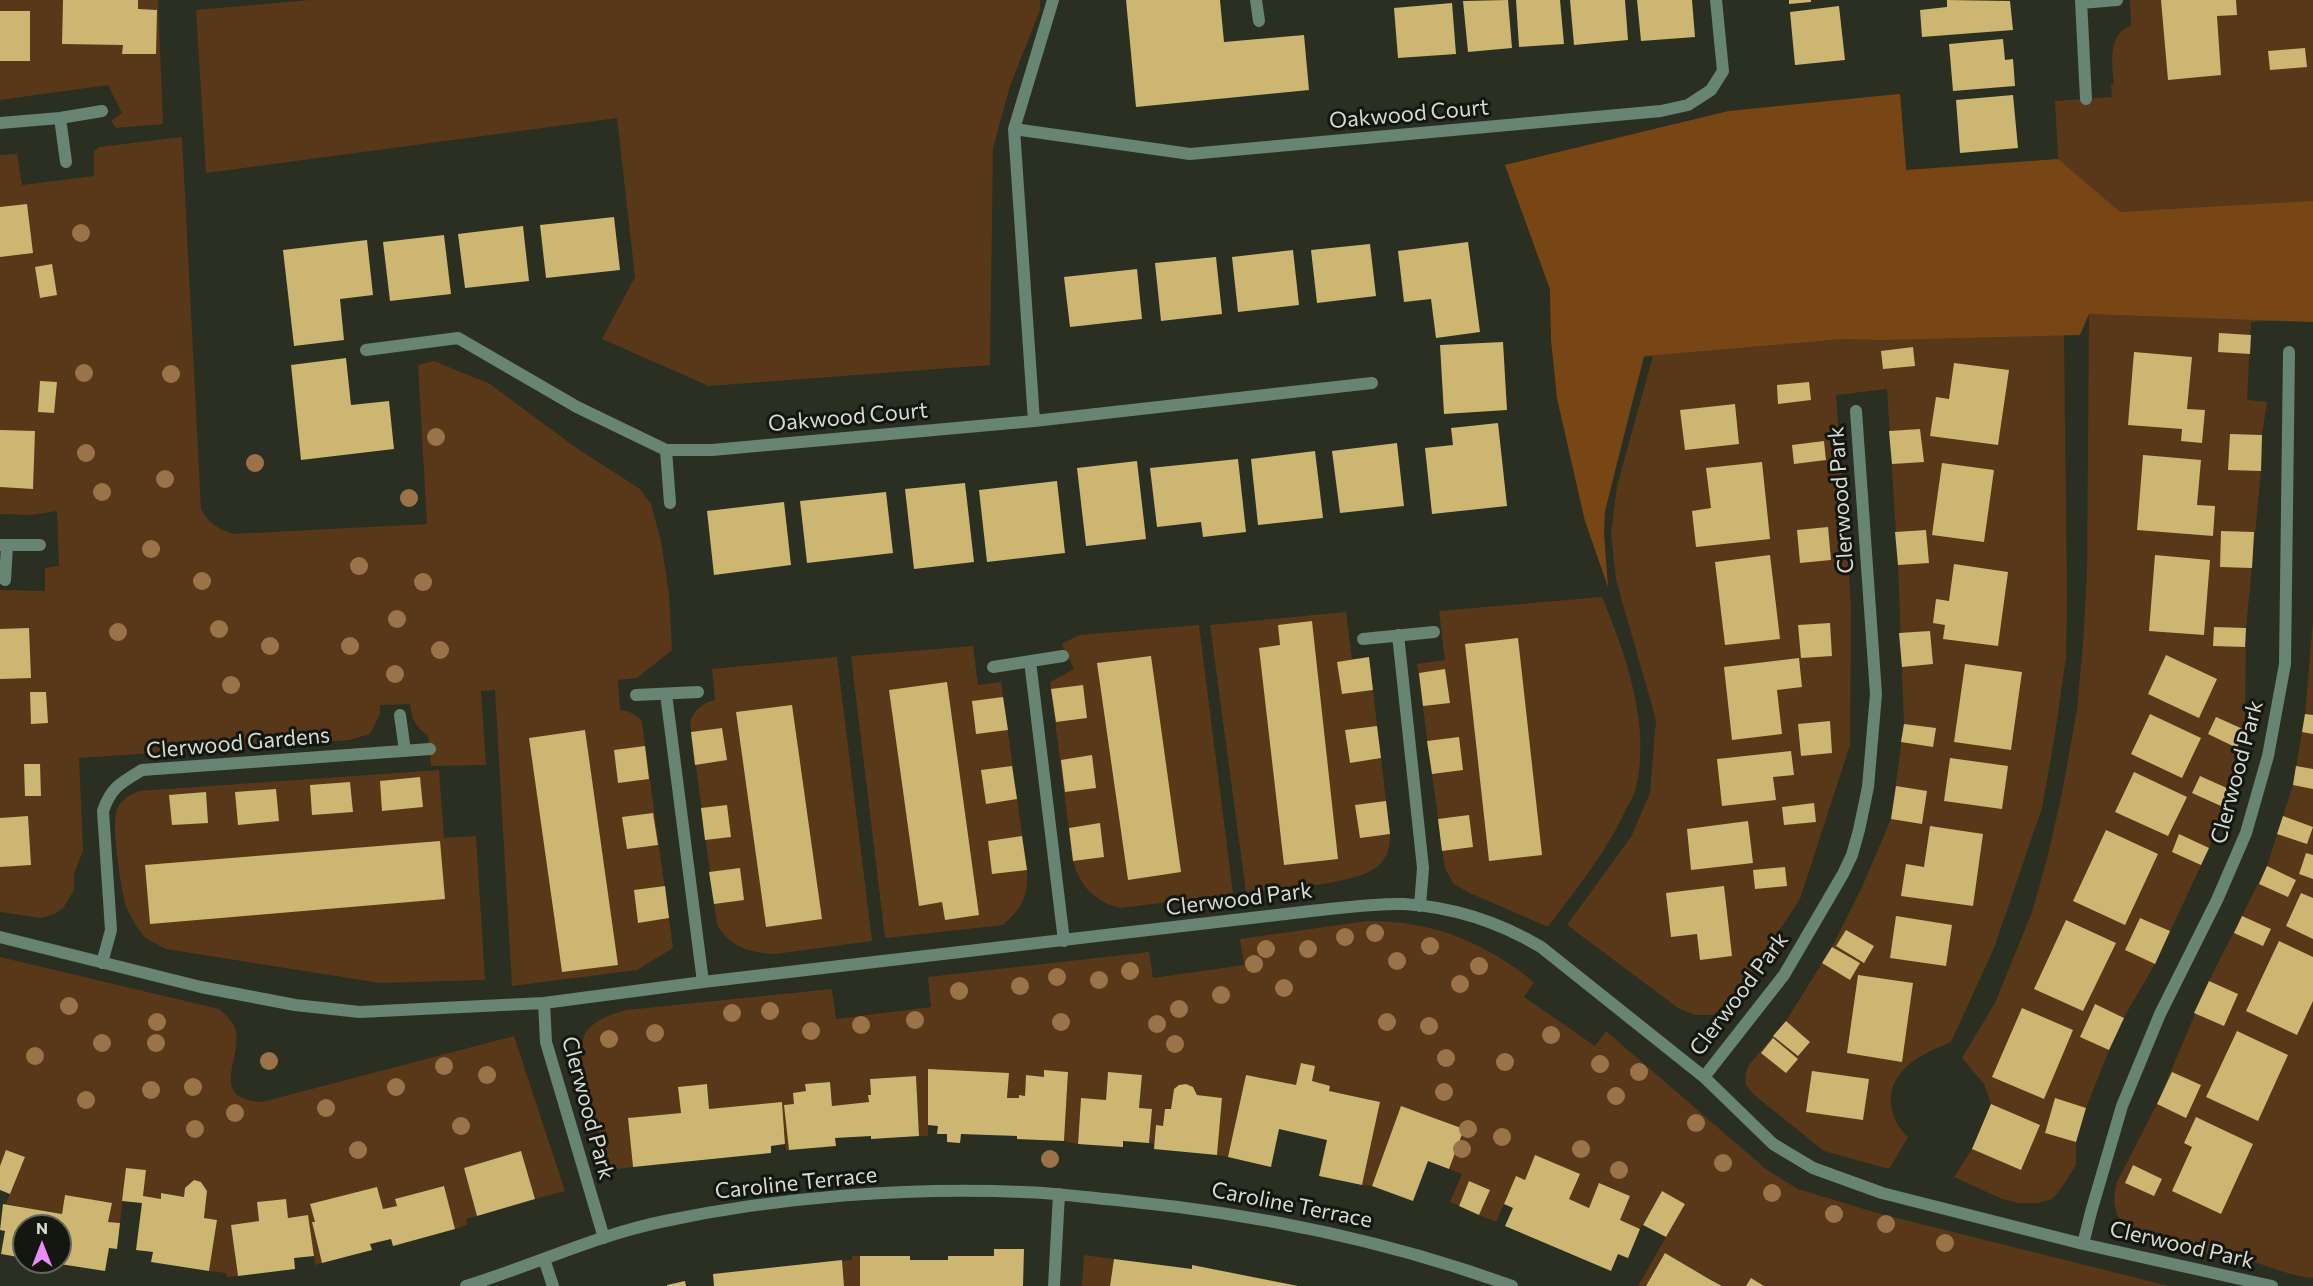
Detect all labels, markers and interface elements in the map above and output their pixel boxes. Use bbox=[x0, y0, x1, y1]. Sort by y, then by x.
street label: Oakwood Court bbox=[1328, 94, 1490, 134]
street label: Oakwood Court bbox=[767, 397, 929, 437]
street label: Clerwood Park bbox=[1823, 426, 1859, 574]
street label: Clerwood Park bbox=[2205, 697, 2269, 847]
street label: Clerwood Gardens bbox=[145, 722, 331, 764]
street label: Clerwood Park bbox=[1164, 877, 1314, 921]
street label: Clerwood Park bbox=[1684, 927, 1794, 1061]
street label: Clerwood Park bbox=[556, 1033, 620, 1183]
street label: Caroline Terrace bbox=[713, 1161, 879, 1205]
street label: Caroline Terrace bbox=[1209, 1176, 1375, 1234]
north arrow bbox=[12, 1214, 72, 1274]
street label: Clerwood Park bbox=[2107, 1216, 2257, 1274]
text: N bbox=[36, 1218, 48, 1237]

